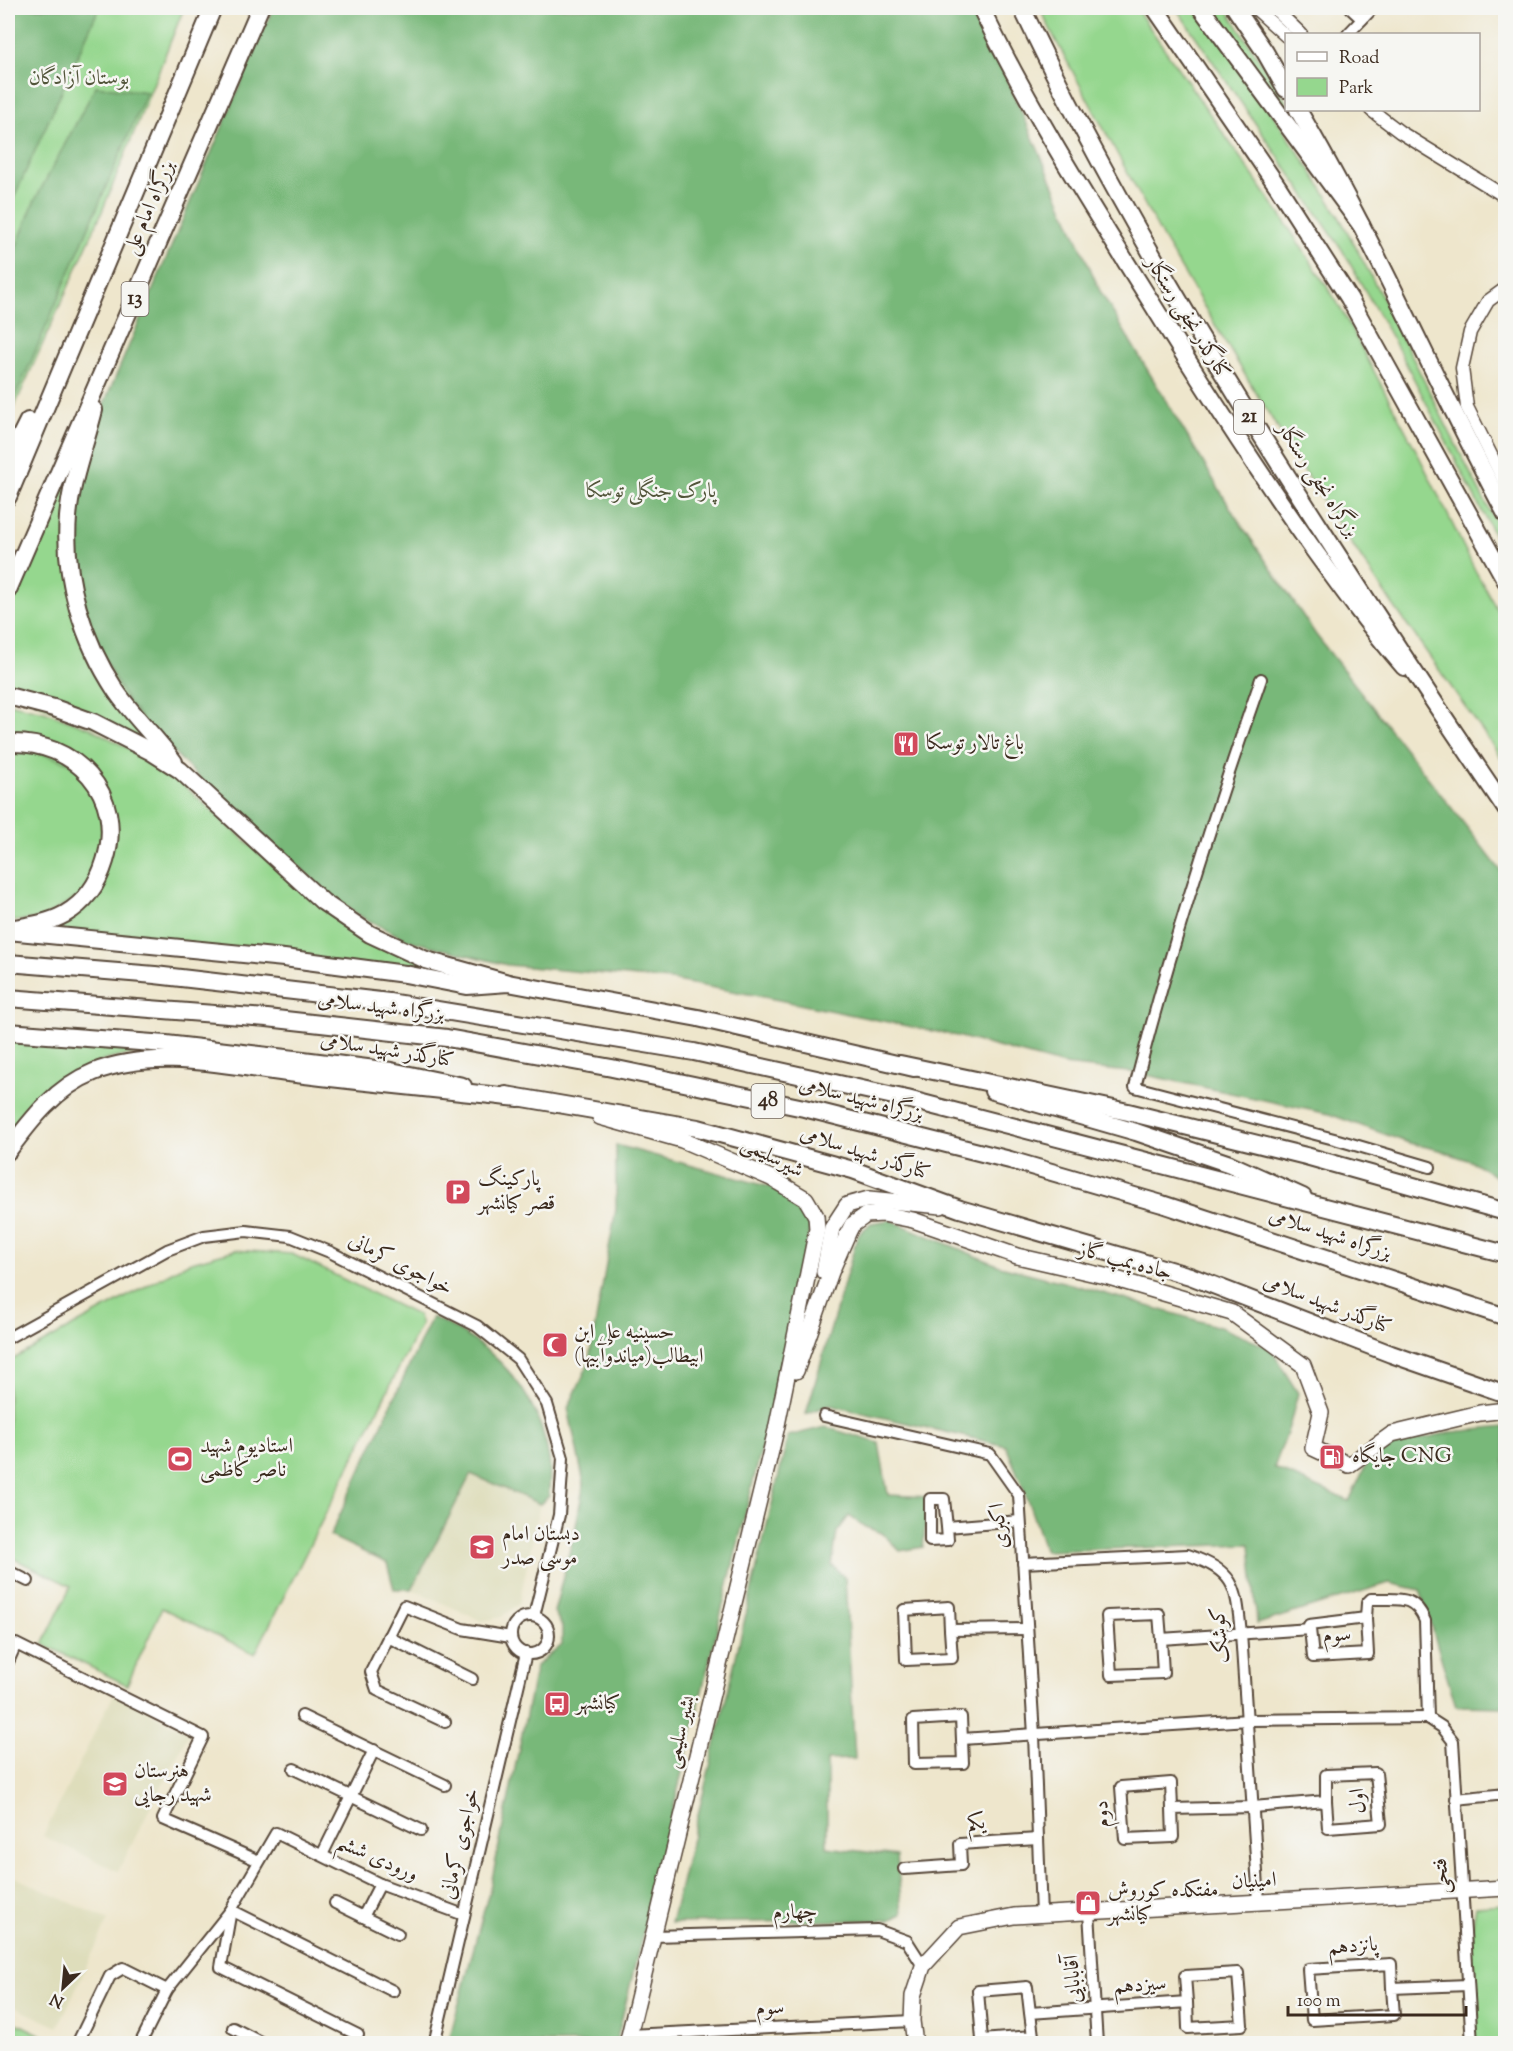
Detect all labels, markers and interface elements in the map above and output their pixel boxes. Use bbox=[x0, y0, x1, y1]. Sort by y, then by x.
legend bbox=[1285, 33, 1480, 111]
text: Road bbox=[1339, 46, 1379, 72]
park label: بوستان آزادگان bbox=[29, 64, 129, 94]
text: Park bbox=[1339, 76, 1374, 102]
street label: بزرگراه امام علی bbox=[116, 155, 184, 260]
street label: کنارگذر نجفی رستگار bbox=[1136, 248, 1239, 385]
road number: 13 bbox=[122, 282, 148, 316]
road number: 21 bbox=[1234, 400, 1264, 434]
street label: بزرگراه نجفی رستگار bbox=[1267, 414, 1367, 544]
park label: پارک جنگلی توسکا bbox=[586, 477, 717, 507]
restaurant icon: باغ تالار توسکا bbox=[891, 729, 921, 759]
place label: باغ تالار توسکا bbox=[926, 729, 1024, 760]
street label: بزرگراه شهید سلامی bbox=[316, 984, 447, 1031]
street label: کنارگذر شهید سلامی bbox=[318, 1024, 457, 1076]
street label: بزرگراه شهید سلامی bbox=[795, 1069, 927, 1130]
road number: 48 bbox=[752, 1084, 784, 1118]
street label: کنارگذر شهید سلامی bbox=[796, 1117, 935, 1189]
street label: شیرسلیمی bbox=[735, 1130, 809, 1186]
place label: پارکینگ قصر کیانشهر bbox=[476, 1165, 555, 1219]
parking icon: پارکینگ قصر کیانشهر bbox=[443, 1177, 473, 1207]
street label: بزرگراه شهید سلامی bbox=[1265, 1200, 1396, 1269]
street label: خواجوی کرمانی bbox=[343, 1226, 457, 1304]
street label: جاده پمپ گاز bbox=[1073, 1235, 1175, 1289]
street label: کنارگذر شهید سلامی bbox=[1258, 1265, 1396, 1343]
place label: حسینیه علی ابن ابیطالب(میاندوآبیها) bbox=[574, 1318, 704, 1372]
mosque icon: حسینیه علی ابن ابیطالب(میاندوآبیها) bbox=[540, 1330, 570, 1360]
place label: استادیوم شهید ناصر کاظمی bbox=[200, 1432, 293, 1486]
fuel station icon: جایگاه CNG bbox=[1317, 1442, 1347, 1472]
place label: جایگاه CNG bbox=[1352, 1442, 1452, 1472]
sports icon: استادیوم شهید ناصر کاظمی bbox=[165, 1444, 195, 1474]
street label: اکبری bbox=[983, 1502, 1017, 1550]
place label: دبستان امام موسی صدر bbox=[500, 1520, 580, 1574]
school or university icon: دبستان امام موسی صدر bbox=[467, 1532, 497, 1562]
street label: کوشک bbox=[1204, 1605, 1238, 1665]
street label: سوم bbox=[1322, 1620, 1352, 1653]
bus stop icon: کیانشهر bbox=[542, 1689, 572, 1719]
place label: کیانشهر bbox=[574, 1689, 620, 1719]
street label: بشیر سلیمی bbox=[657, 1692, 705, 1772]
place label: هنرستان شهید رجایی bbox=[134, 1757, 212, 1811]
school or university icon: هنرستان شهید رجایی bbox=[100, 1769, 130, 1799]
street label: خواجوی کرمانی bbox=[434, 1785, 488, 1903]
street label: اول bbox=[1343, 1787, 1375, 1815]
street label: دوم bbox=[1087, 1799, 1120, 1829]
street label: یکم bbox=[965, 1808, 988, 1843]
street label: ورودی ششم bbox=[330, 1828, 423, 1894]
street label: فتحی bbox=[1426, 1857, 1458, 1895]
street label: امینیان bbox=[1231, 1866, 1277, 1898]
place label: مفتکده کوروش کیانشهر bbox=[1106, 1876, 1218, 1930]
shop icon: مفتکده کوروش کیانشهر bbox=[1073, 1888, 1103, 1918]
street label: چهارم bbox=[772, 1897, 818, 1930]
street label: پانزدهم bbox=[1327, 1930, 1380, 1967]
street label: آقابابایی bbox=[1057, 1951, 1091, 2004]
north arrow bbox=[33, 1958, 93, 2018]
street label: سیزدهم bbox=[1112, 1969, 1168, 2006]
scale bar bbox=[1288, 1979, 1466, 2017]
text: N bbox=[47, 1986, 68, 2012]
text: 100 m bbox=[1297, 1989, 1341, 2015]
street label: سوم bbox=[755, 1993, 785, 2026]

